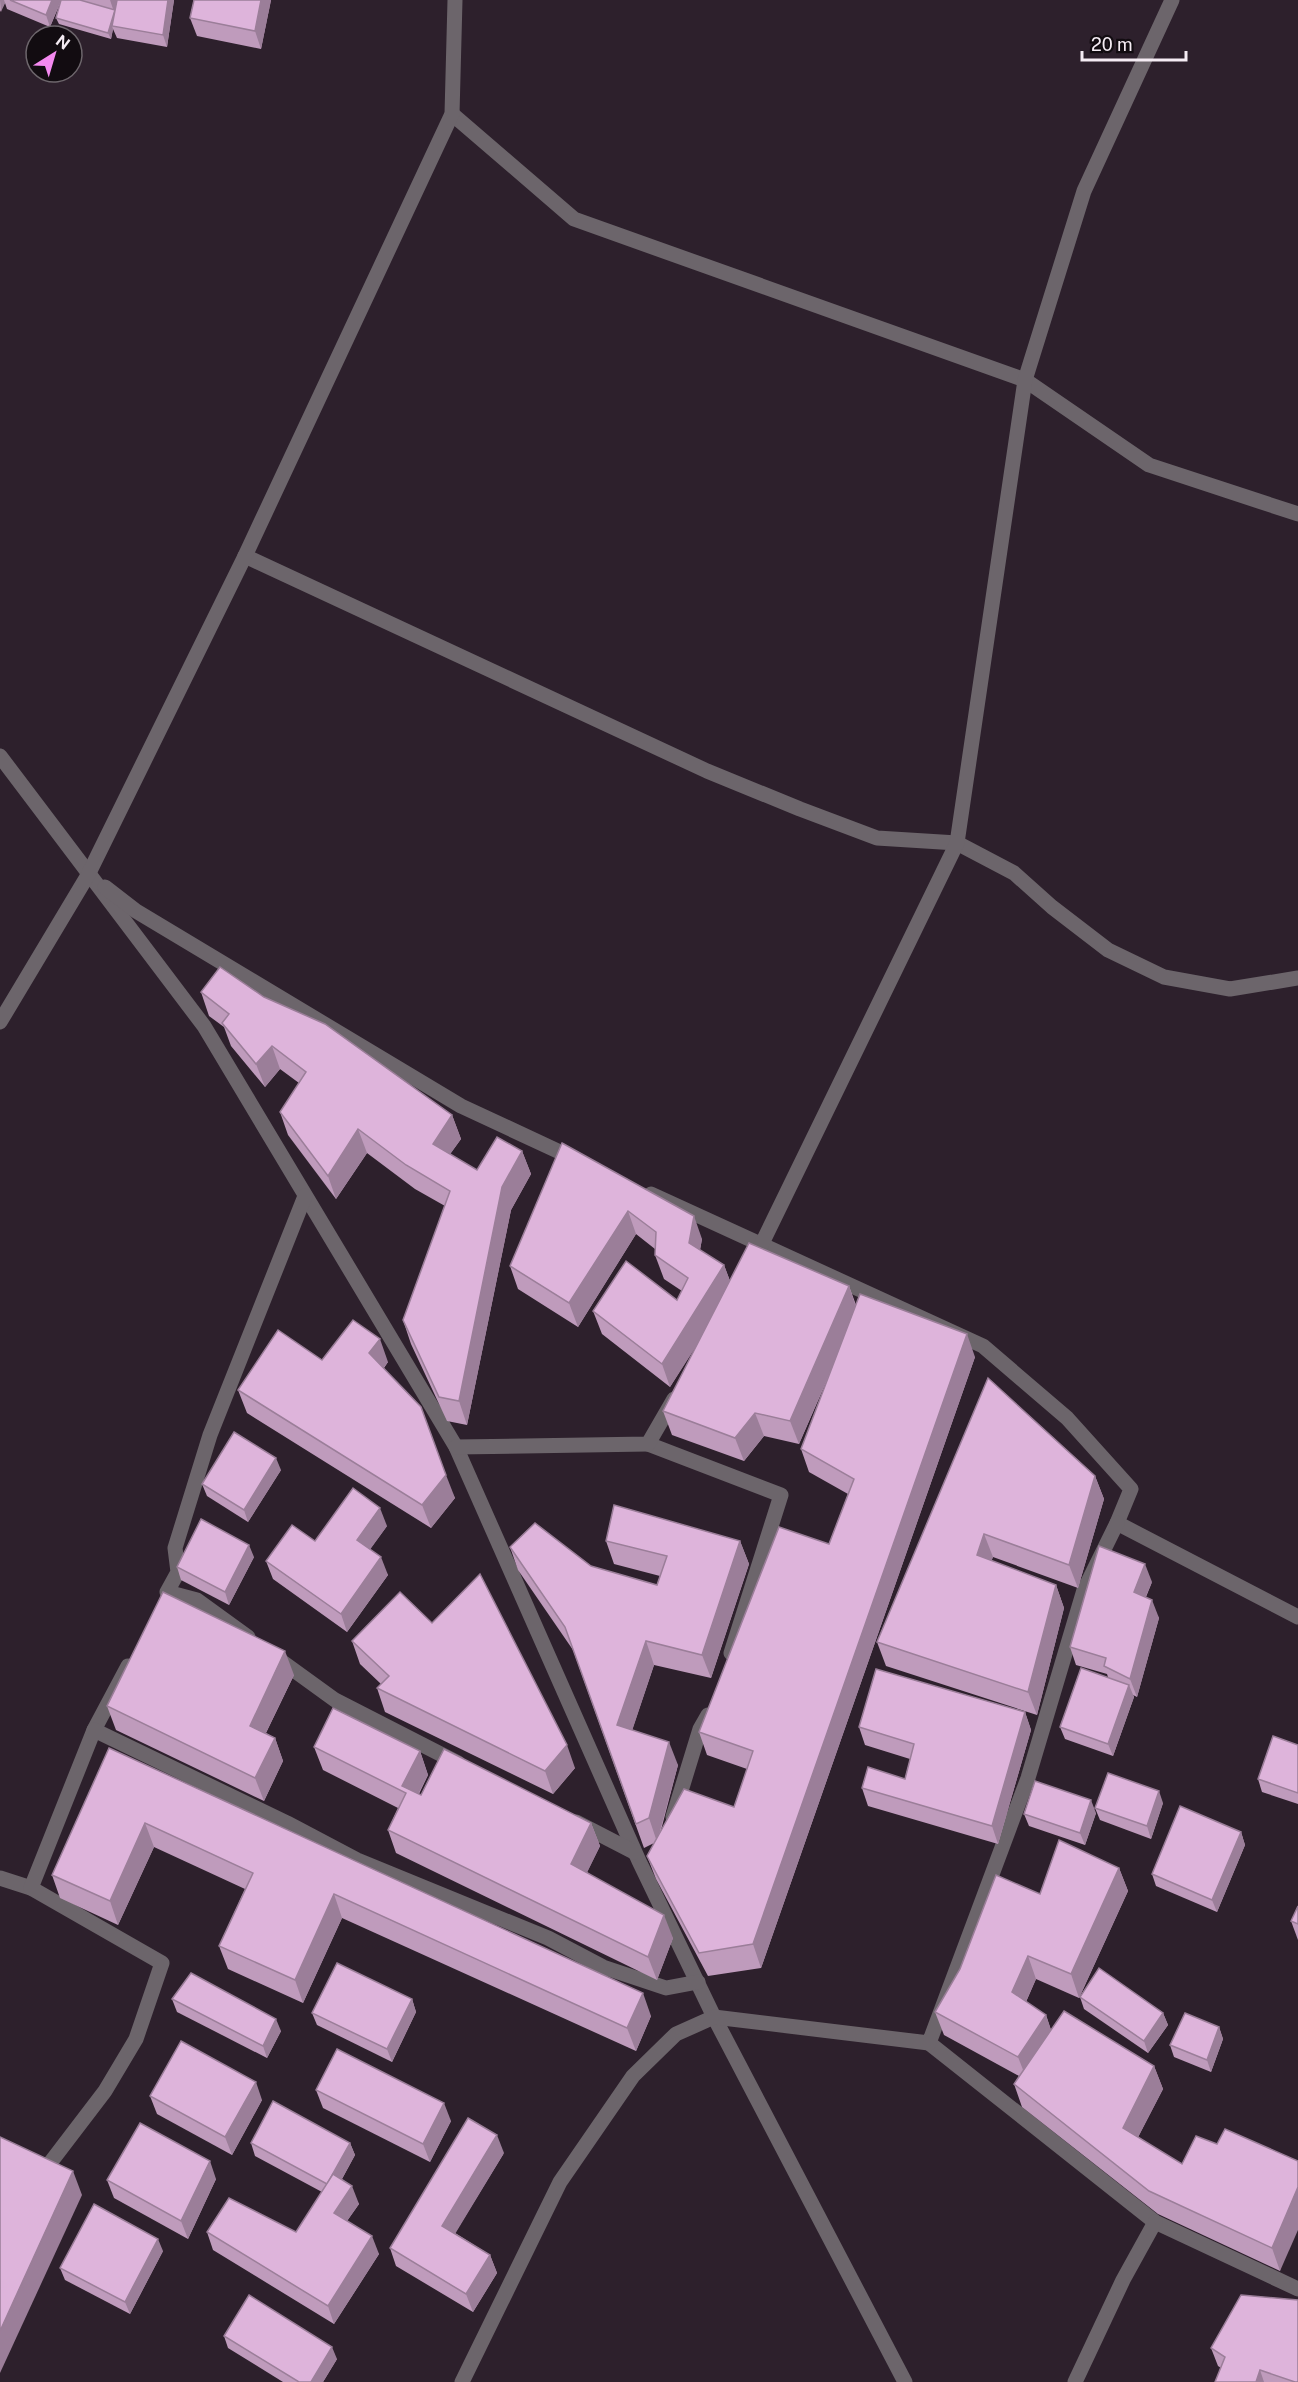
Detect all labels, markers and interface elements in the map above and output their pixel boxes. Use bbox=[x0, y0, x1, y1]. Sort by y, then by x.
north arrow bbox=[24, 24, 84, 84]
scale bar bbox=[1082, 24, 1186, 62]
text: N bbox=[52, 31, 73, 54]
text: 20 m bbox=[1091, 34, 1133, 55]

